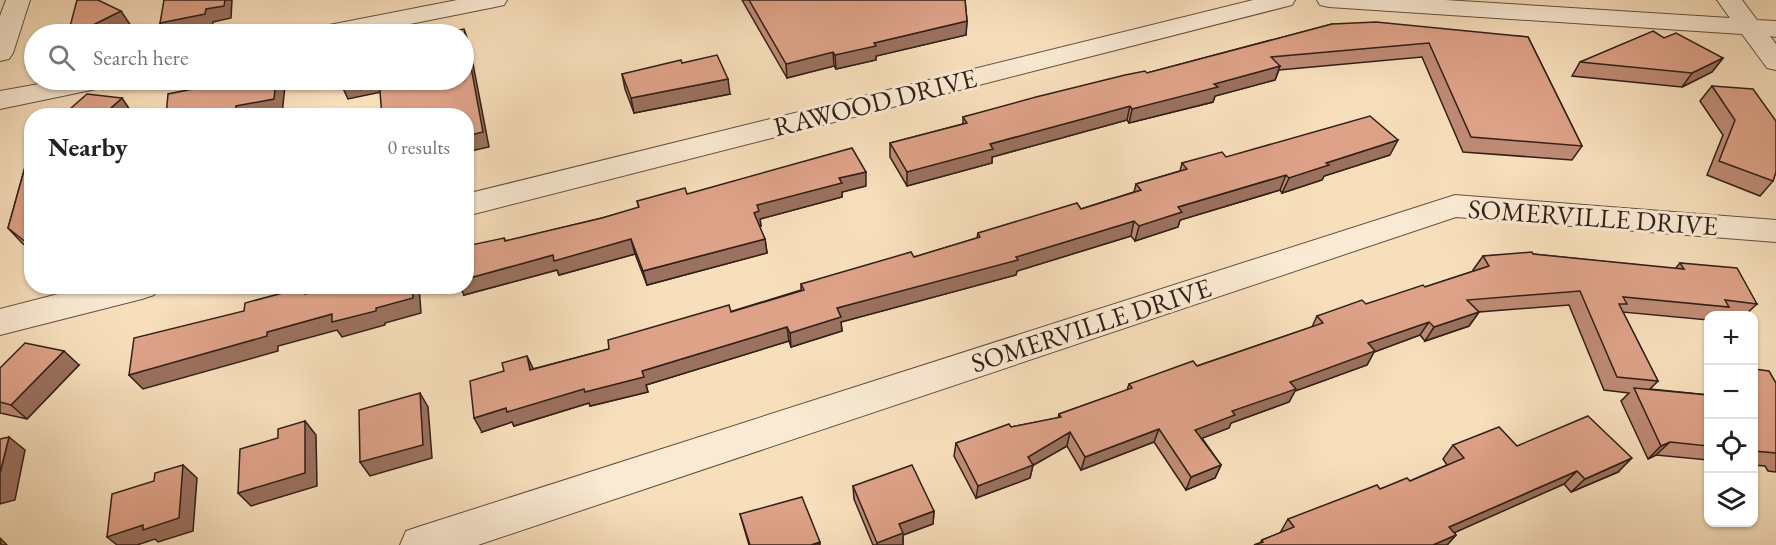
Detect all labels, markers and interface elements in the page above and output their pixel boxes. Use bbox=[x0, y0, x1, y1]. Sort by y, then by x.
search box bbox=[24, 24, 474, 90]
icon: search bbox=[45, 41, 78, 74]
text: Search here bbox=[93, 43, 188, 72]
street label: RAWOOD DRIVE bbox=[770, 60, 980, 144]
text: Nearby bbox=[48, 130, 128, 164]
text: 0 results bbox=[387, 134, 450, 160]
street label: SOMERVILLE DRIVE bbox=[1467, 191, 1719, 243]
street label: SOMERVILLE DRIVE bbox=[966, 270, 1216, 380]
map controls bbox=[1704, 311, 1758, 527]
button: + bbox=[1704, 311, 1758, 365]
button: − bbox=[1704, 365, 1758, 419]
button: locate bbox=[1704, 419, 1758, 473]
button: layers bbox=[1704, 473, 1758, 527]

